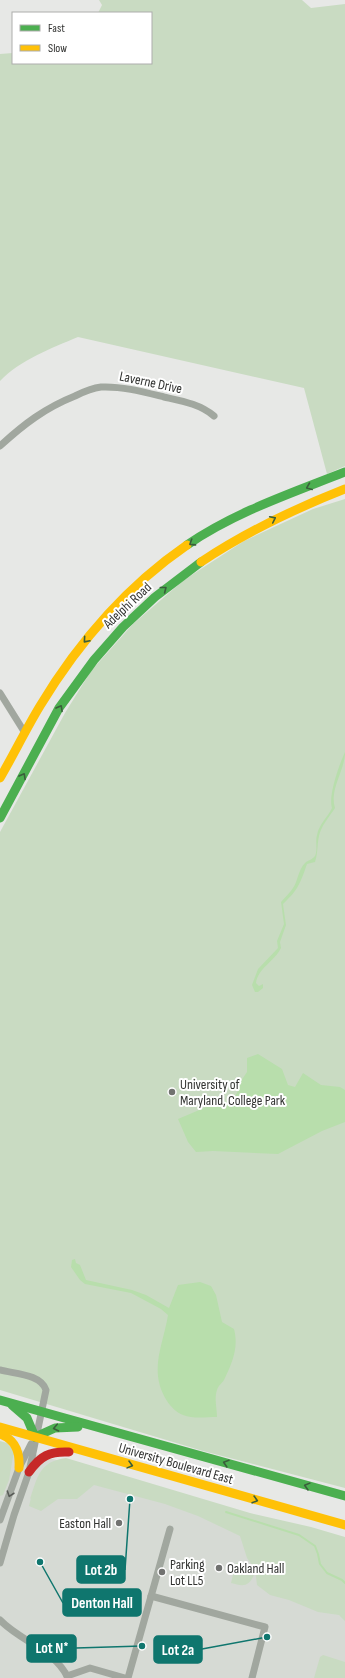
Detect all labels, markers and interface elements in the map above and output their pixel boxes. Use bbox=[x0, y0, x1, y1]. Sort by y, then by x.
legend bbox=[12, 12, 152, 64]
text: Fast bbox=[48, 21, 65, 36]
text: Slow bbox=[48, 41, 67, 56]
street label: Laverne Drive bbox=[118, 368, 184, 397]
one-way arrow bbox=[305, 482, 312, 490]
one-way arrow bbox=[268, 516, 276, 524]
one-way arrow bbox=[189, 538, 196, 546]
street label: Adelphi Road bbox=[99, 579, 155, 633]
one-way arrow bbox=[159, 587, 166, 594]
one-way arrow bbox=[84, 635, 91, 642]
one-way arrow bbox=[56, 705, 63, 712]
one-way arrow bbox=[18, 773, 26, 780]
place label: University of Maryland, College Park bbox=[180, 1076, 286, 1109]
marker: University of Maryland, College Park bbox=[167, 1087, 177, 1097]
one-way arrow bbox=[53, 1423, 59, 1431]
street label: University Boulevard East bbox=[117, 1439, 235, 1488]
one-way arrow bbox=[222, 1459, 229, 1468]
one-way arrow bbox=[126, 1460, 133, 1469]
one-way arrow bbox=[304, 1482, 311, 1491]
one-way arrow bbox=[6, 1491, 14, 1498]
one-way arrow bbox=[252, 1495, 259, 1504]
place label: Easton Hall bbox=[59, 1515, 111, 1532]
marker: Easton Hall bbox=[114, 1518, 124, 1528]
callout: Lot 2b bbox=[77, 1556, 125, 1583]
place label: Parking Lot LL5 bbox=[170, 1556, 205, 1589]
place label: Oakland Hall bbox=[227, 1560, 284, 1577]
text: Lot 2b bbox=[85, 1561, 117, 1580]
marker: Oakland Hall bbox=[214, 1563, 224, 1573]
marker: Parking Lot LL5 bbox=[157, 1567, 167, 1577]
callout: Denton Hall bbox=[63, 1589, 141, 1616]
text: Denton Hall bbox=[71, 1594, 133, 1613]
callout: Lot N* bbox=[27, 1635, 76, 1662]
callout: Lot 2a bbox=[154, 1636, 202, 1663]
text: Lot N* bbox=[36, 1639, 68, 1658]
text: Lot 2a bbox=[162, 1641, 194, 1660]

